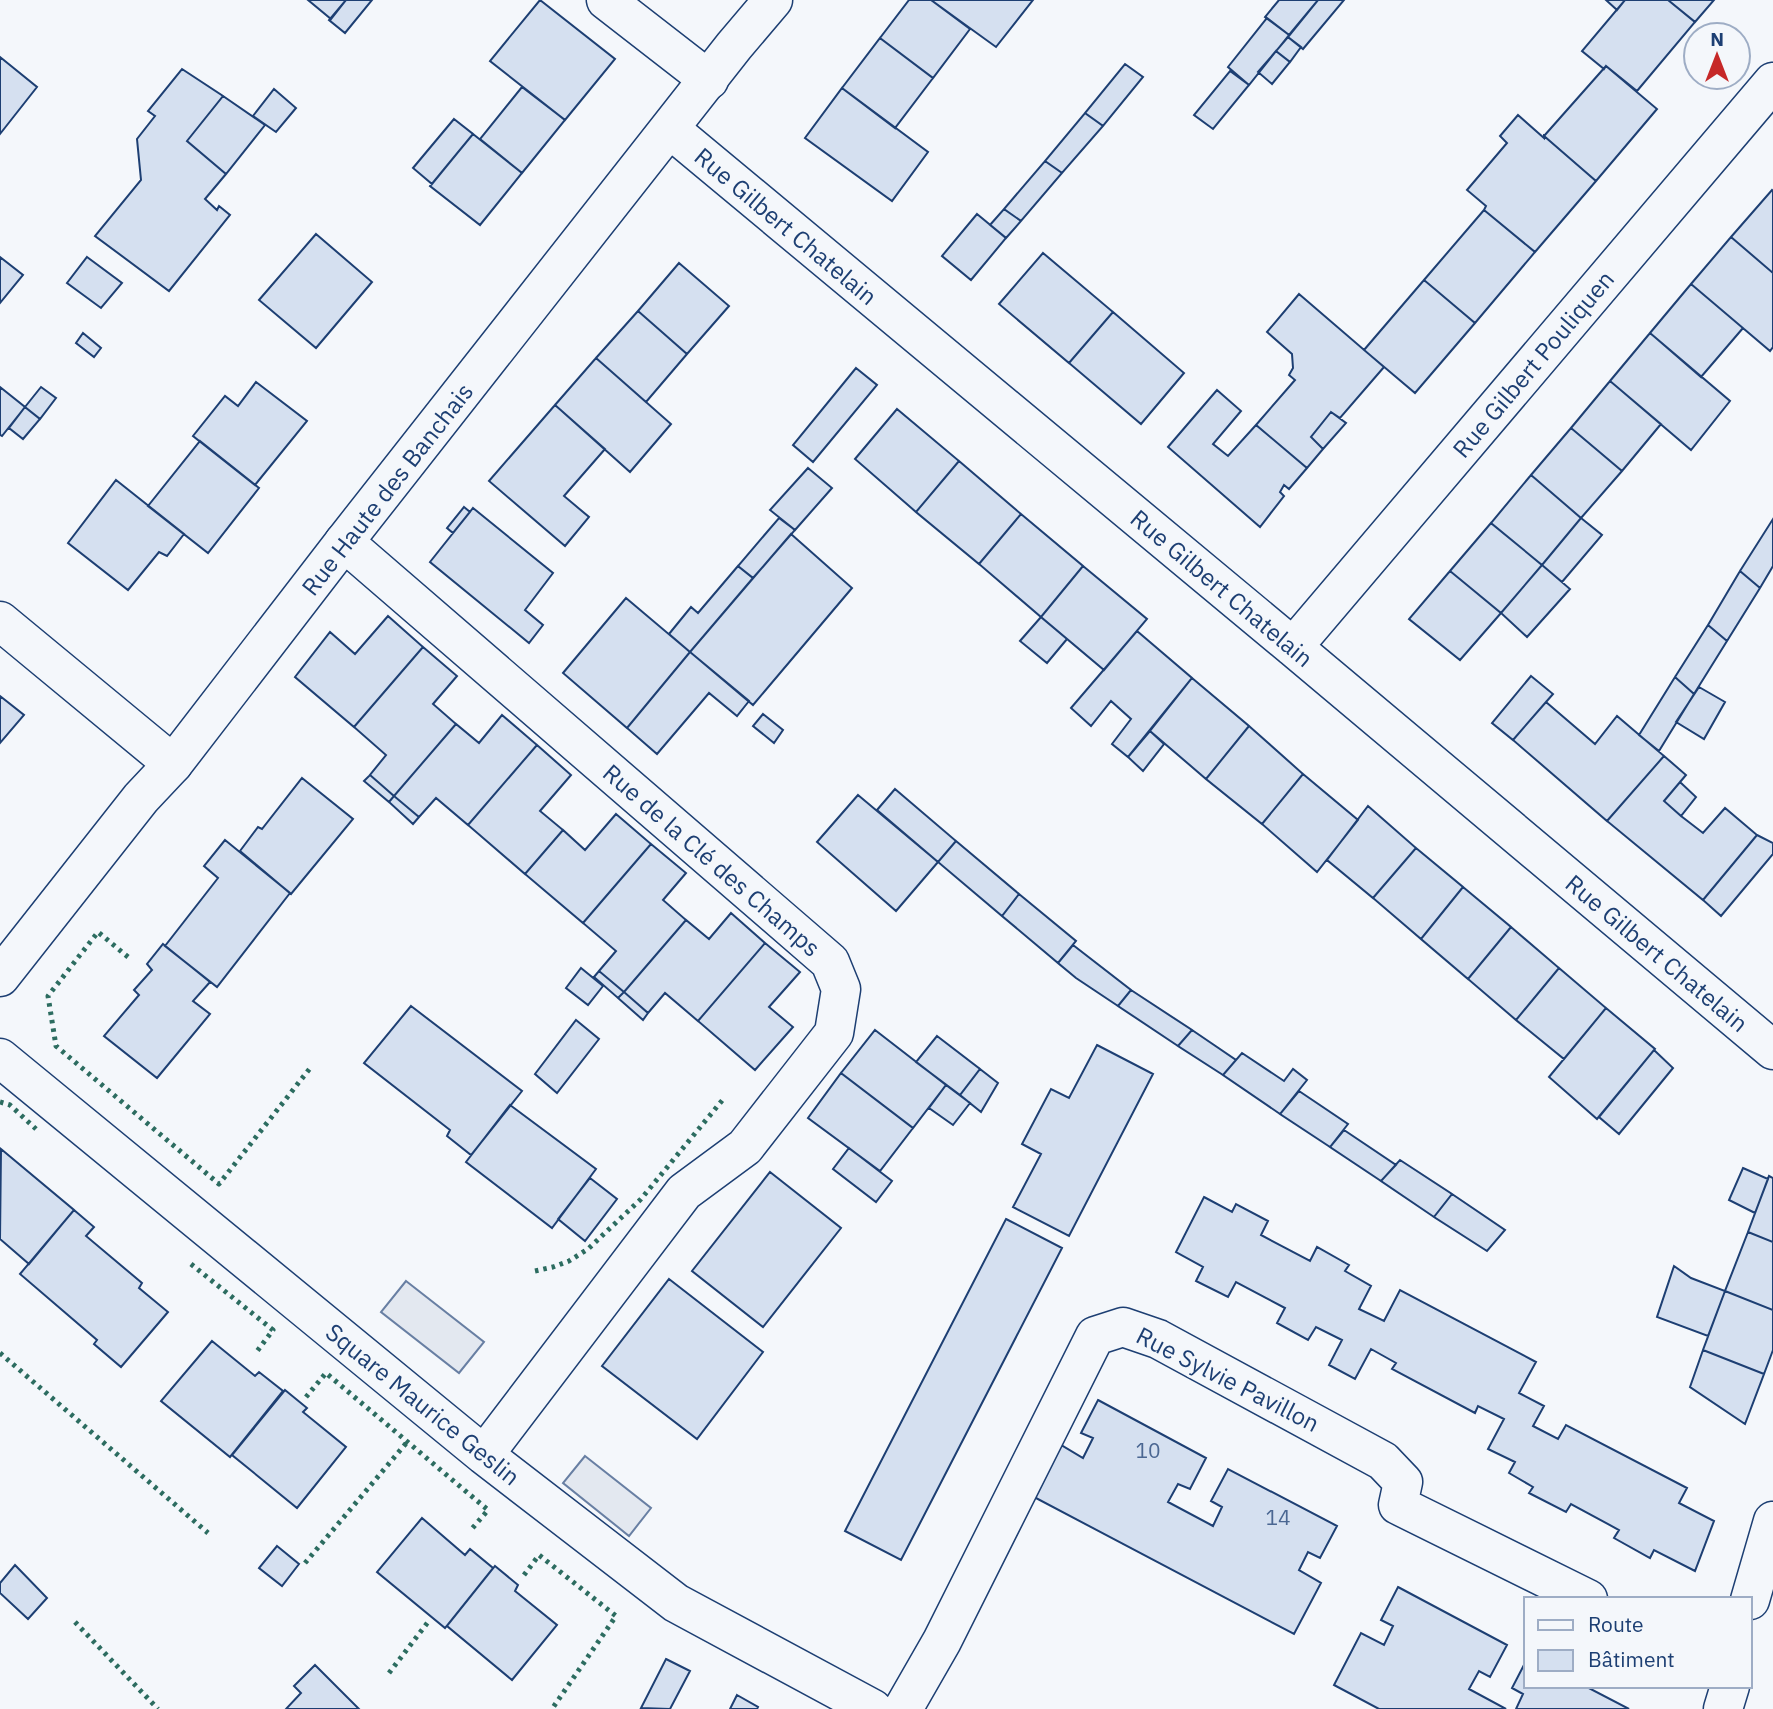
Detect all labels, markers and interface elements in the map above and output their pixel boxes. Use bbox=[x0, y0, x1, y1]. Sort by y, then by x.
north arrow bbox=[1682, 21, 1752, 91]
text: N bbox=[1710, 27, 1724, 51]
street label: Rue Gilbert Chatelain bbox=[688, 140, 884, 312]
street label: Rue Gilbert Pouliquen bbox=[1445, 264, 1621, 464]
street label: Rue Haute des Banchais bbox=[294, 376, 480, 602]
street label: Rue Gilbert Chatelain bbox=[1124, 502, 1320, 674]
street label: Rue de la Clé des Champs bbox=[597, 757, 827, 963]
street label: Rue Gilbert Chatelain bbox=[1559, 867, 1755, 1039]
street label: Square Maurice Geslin bbox=[319, 1316, 527, 1492]
street label: Rue Sylvie Pavillon bbox=[1131, 1319, 1325, 1439]
house number: 10 bbox=[1135, 1436, 1161, 1464]
house number: 14 bbox=[1265, 1503, 1291, 1531]
legend bbox=[1524, 1597, 1752, 1688]
text: Route bbox=[1588, 1610, 1644, 1638]
text: Bâtiment bbox=[1588, 1645, 1675, 1673]

